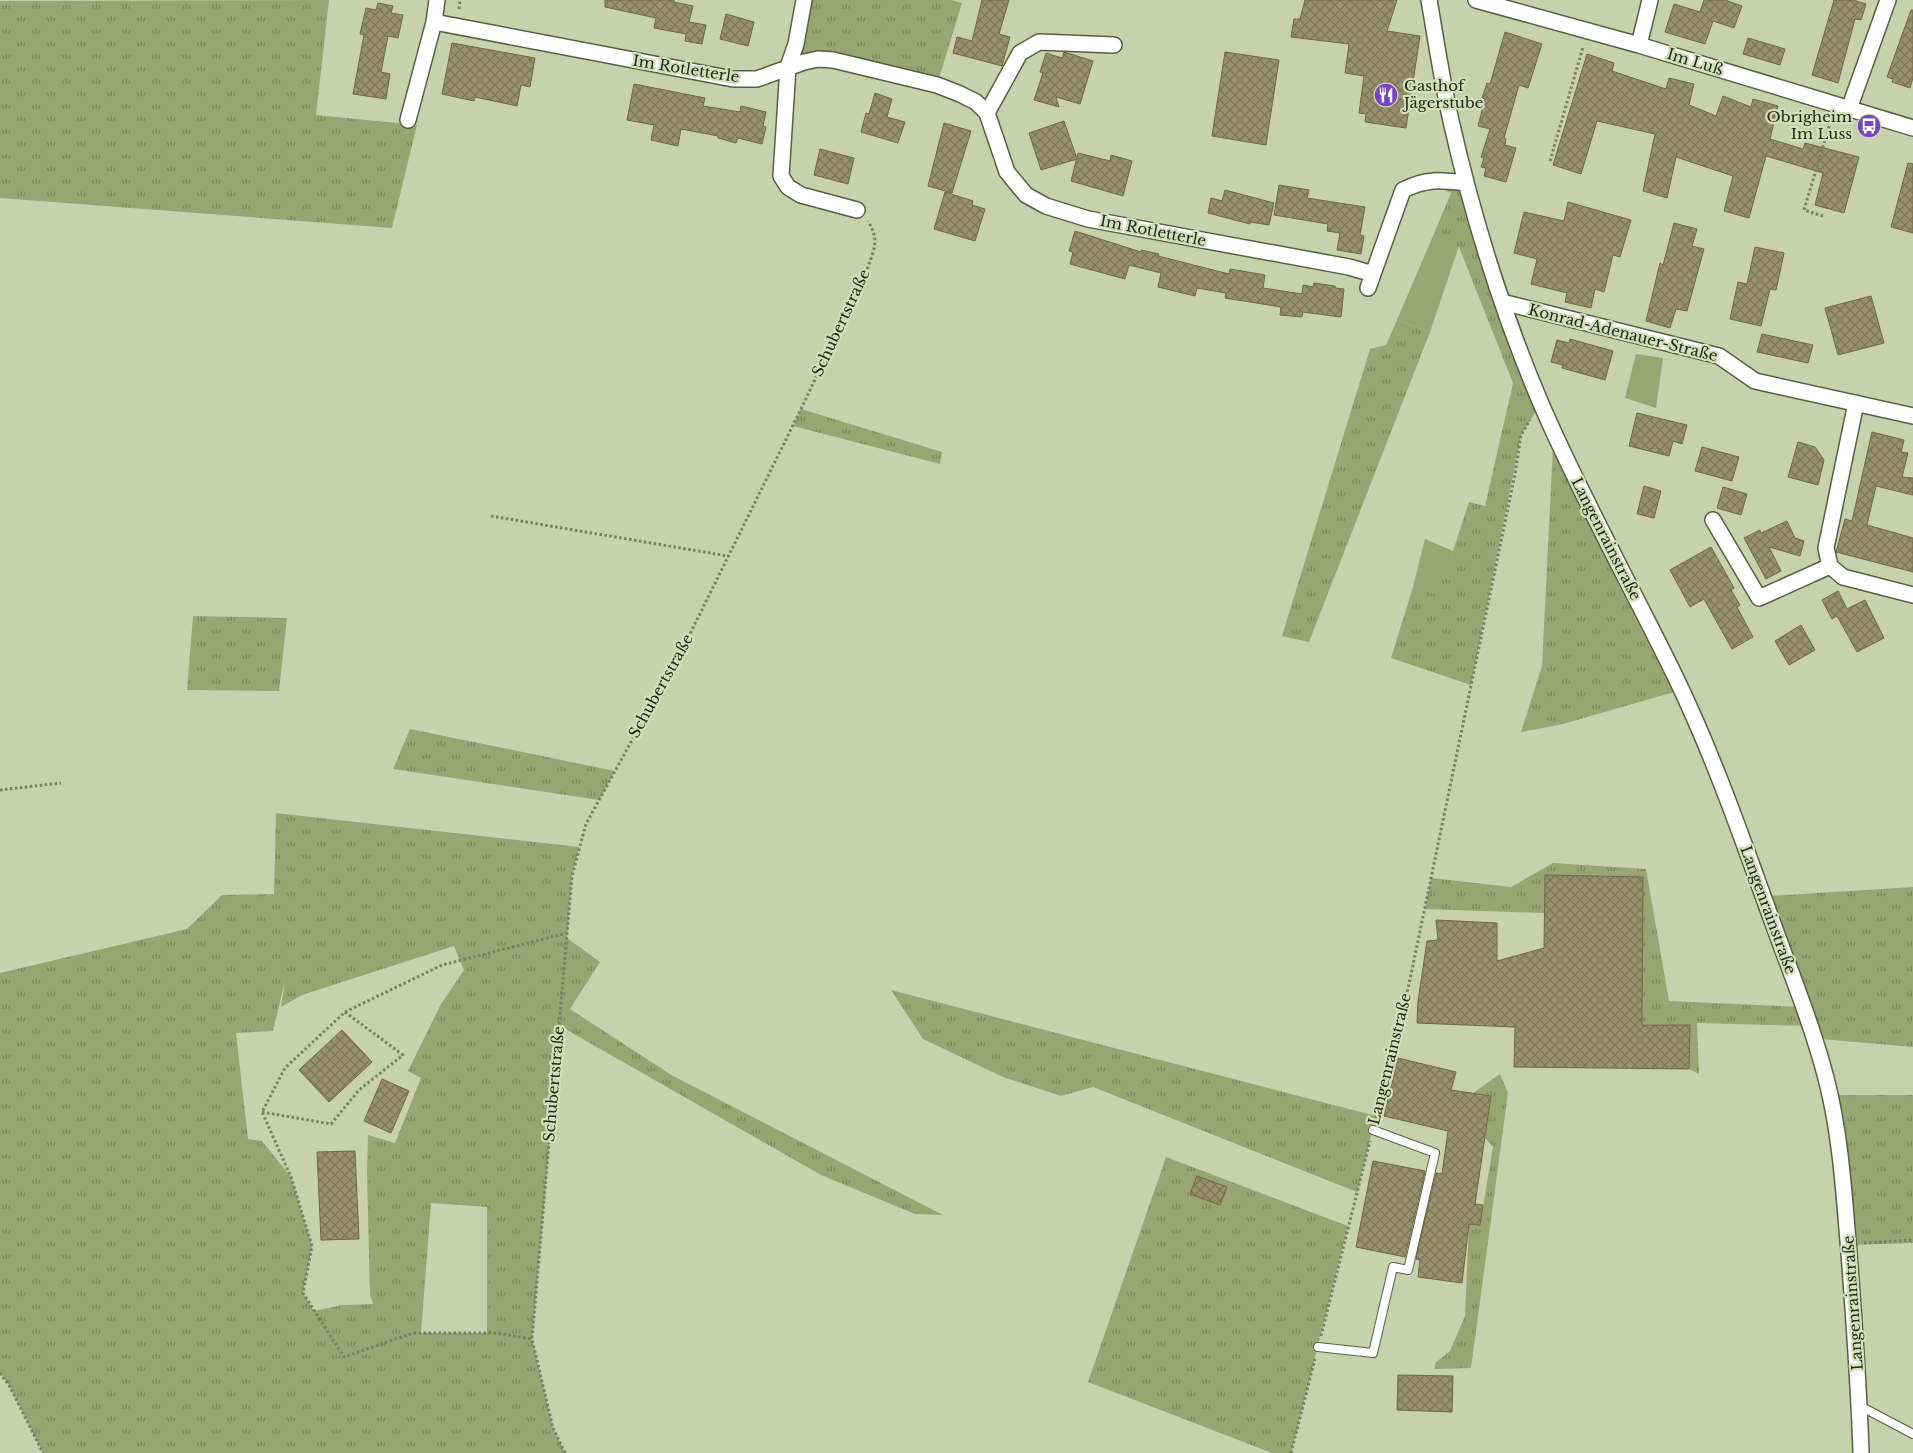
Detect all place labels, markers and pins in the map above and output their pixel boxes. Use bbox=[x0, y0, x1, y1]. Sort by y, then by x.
place label: Gasthof Jägerstube bbox=[1402, 76, 1483, 112]
restaurant icon: Gasthof Jägerstube bbox=[1373, 82, 1399, 108]
place label: Obrigheim Im Luss bbox=[1767, 107, 1852, 143]
bus stop icon: Obrigheim Im Luss bbox=[1856, 113, 1882, 139]

